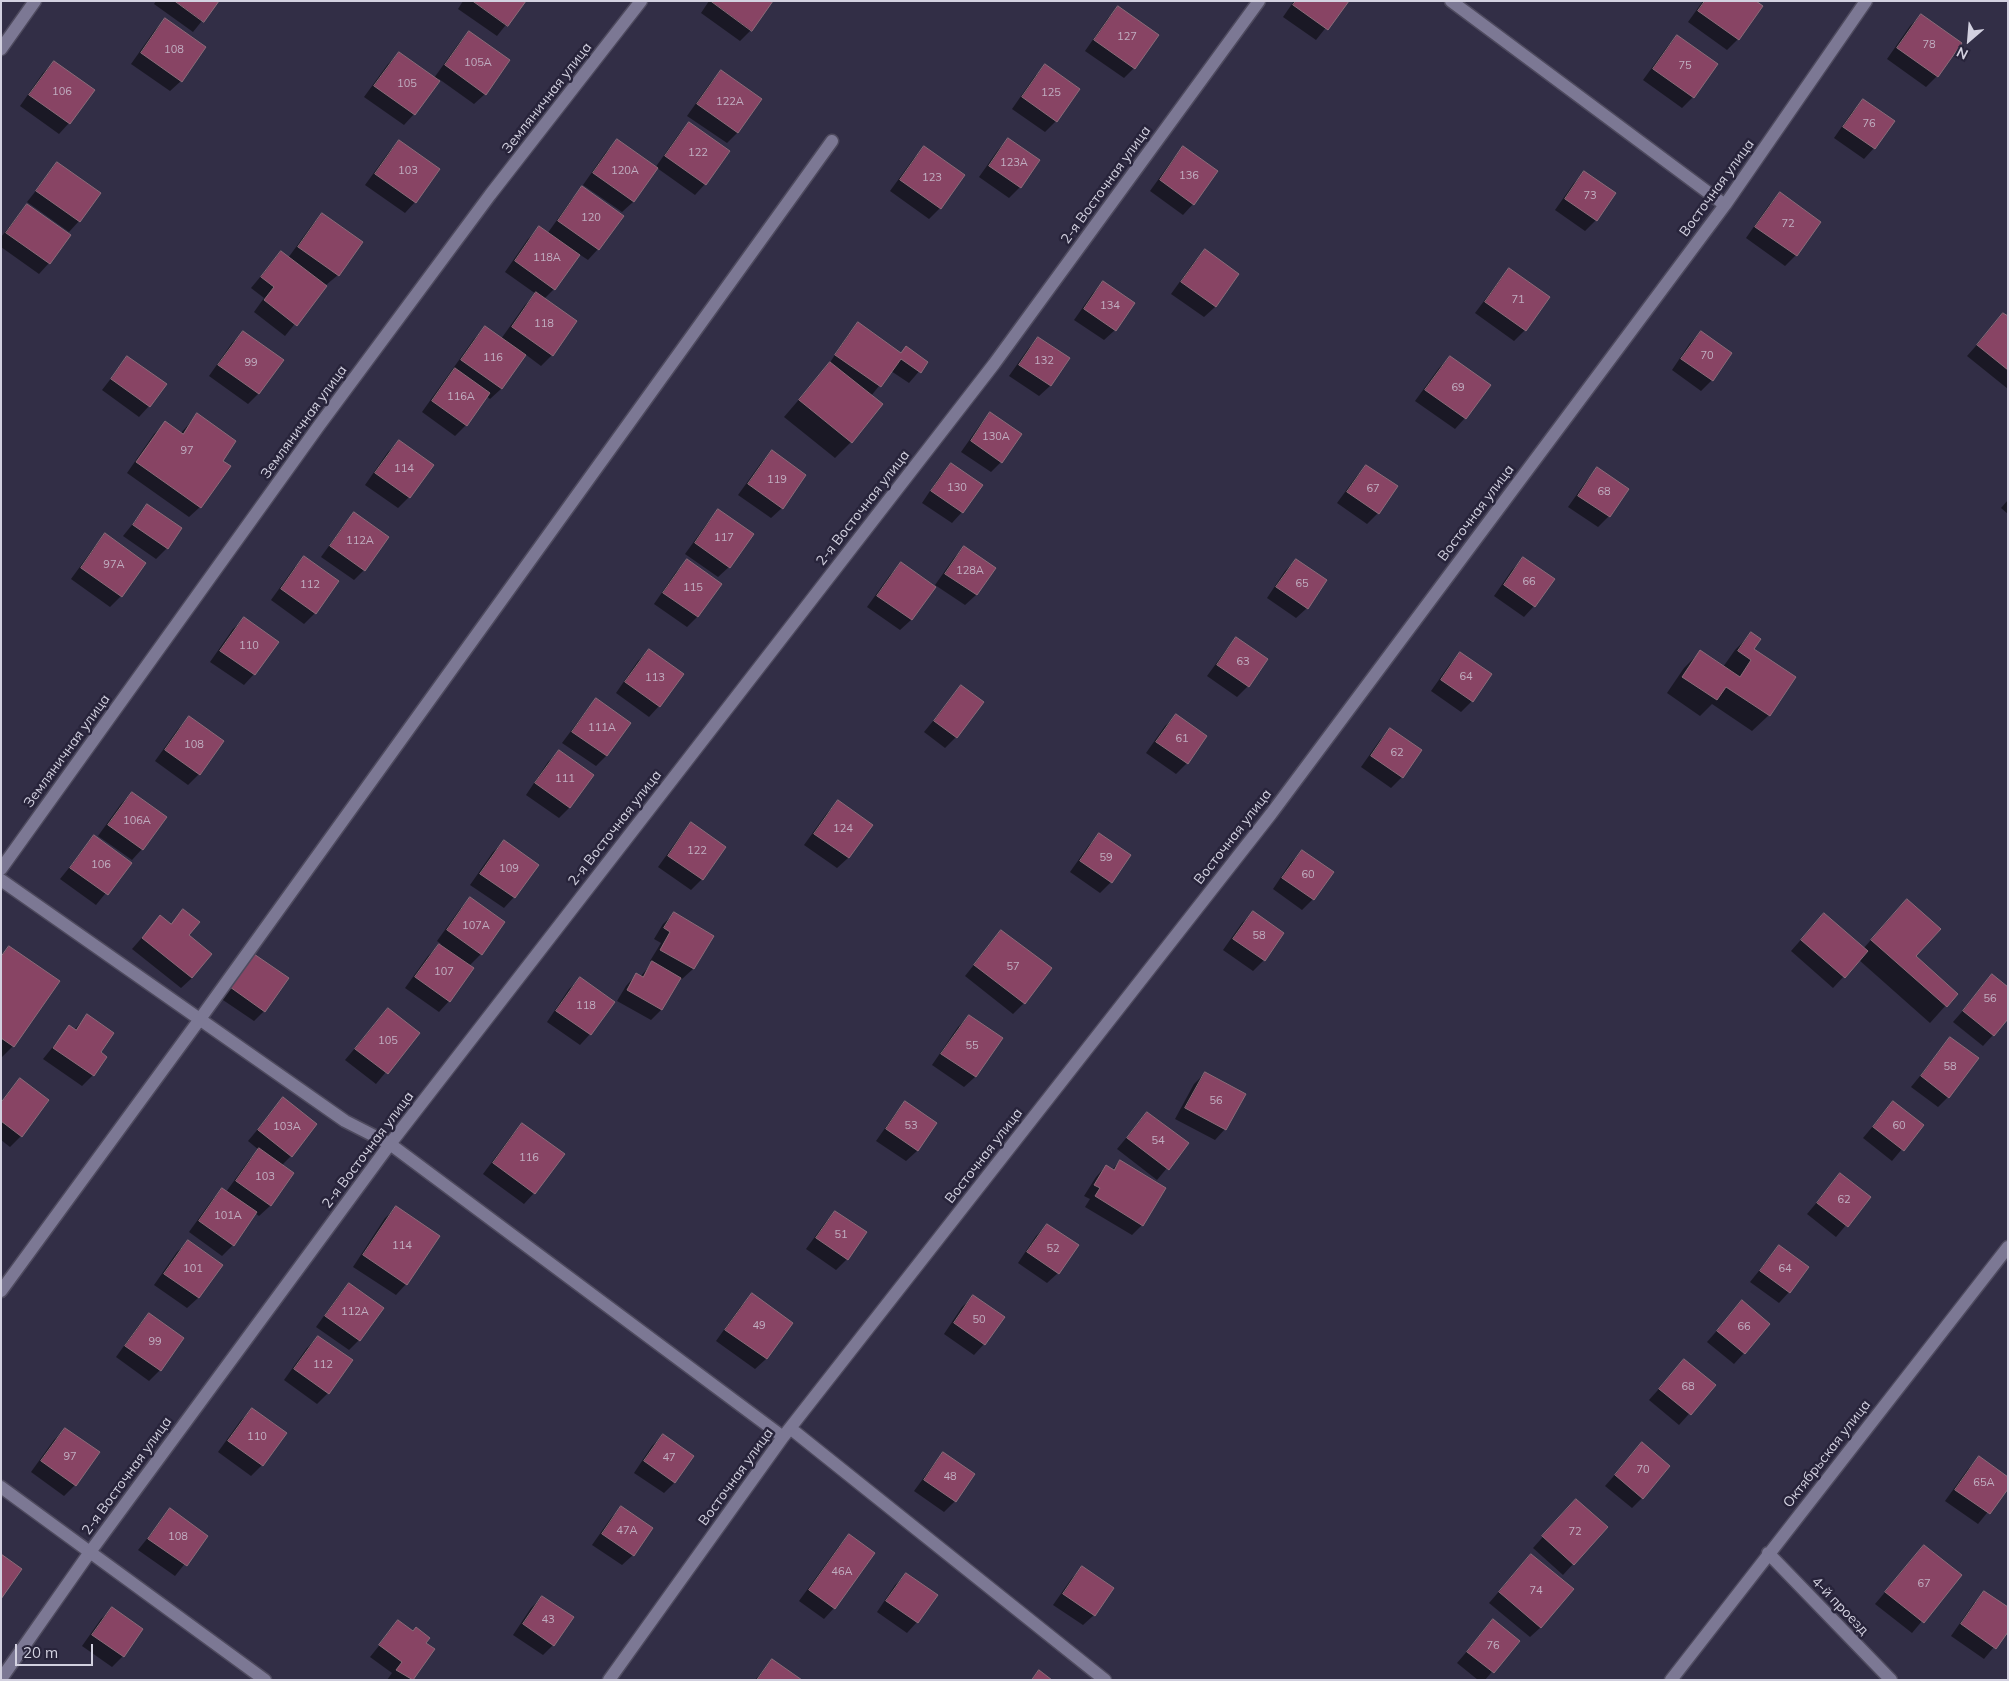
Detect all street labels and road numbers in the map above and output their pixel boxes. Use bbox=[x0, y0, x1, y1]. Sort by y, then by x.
street label: Земляничная улица bbox=[499, 39, 595, 157]
street label: 2-я Восточная улица bbox=[1058, 123, 1154, 247]
street label: Восточная улица bbox=[1676, 136, 1758, 240]
street label: Земляничная улица bbox=[257, 362, 351, 482]
street label: 2-я Восточная улица bbox=[813, 447, 913, 569]
street label: Восточная улица bbox=[1434, 462, 1518, 564]
street label: Земляничная улица bbox=[20, 691, 114, 811]
street label: 2-я Восточная улица bbox=[565, 767, 665, 889]
street label: Восточная улица bbox=[1191, 786, 1275, 888]
street label: 2-я Восточная улица bbox=[319, 1088, 417, 1212]
street label: Восточная улица bbox=[942, 1105, 1026, 1207]
street label: Октябрьская улица bbox=[1780, 1397, 1874, 1511]
street label: 2-я Восточная улица bbox=[79, 1414, 175, 1538]
street label: Восточная улица bbox=[695, 1425, 777, 1529]
street label: 4-й проезд bbox=[1808, 1573, 1872, 1639]

